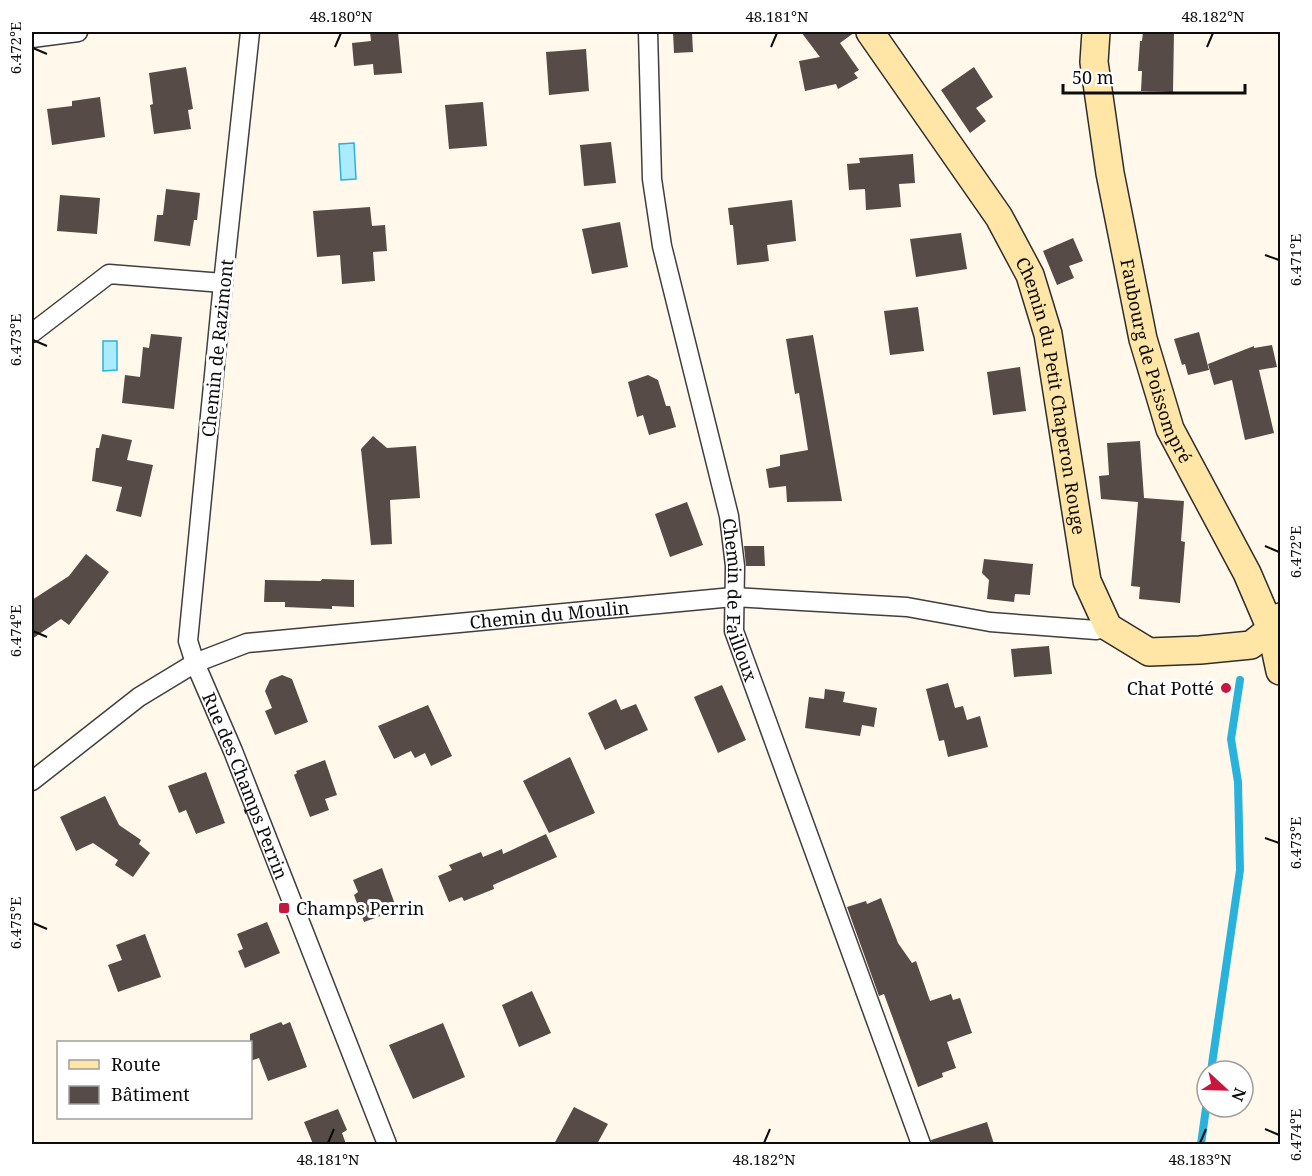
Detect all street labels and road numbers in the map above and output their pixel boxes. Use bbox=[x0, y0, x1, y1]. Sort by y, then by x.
street label: Chemin du Petit Chaperon Rouge bbox=[1010, 253, 1091, 536]
street label: Faubourg de Poissompré bbox=[1115, 257, 1198, 467]
street label: Chemin de Razimont bbox=[196, 258, 238, 438]
street label: Chemin de Failloux bbox=[717, 517, 763, 685]
street label: Chemin du Moulin bbox=[469, 595, 631, 634]
street label: Rue des Champs Perrin bbox=[197, 689, 294, 883]

